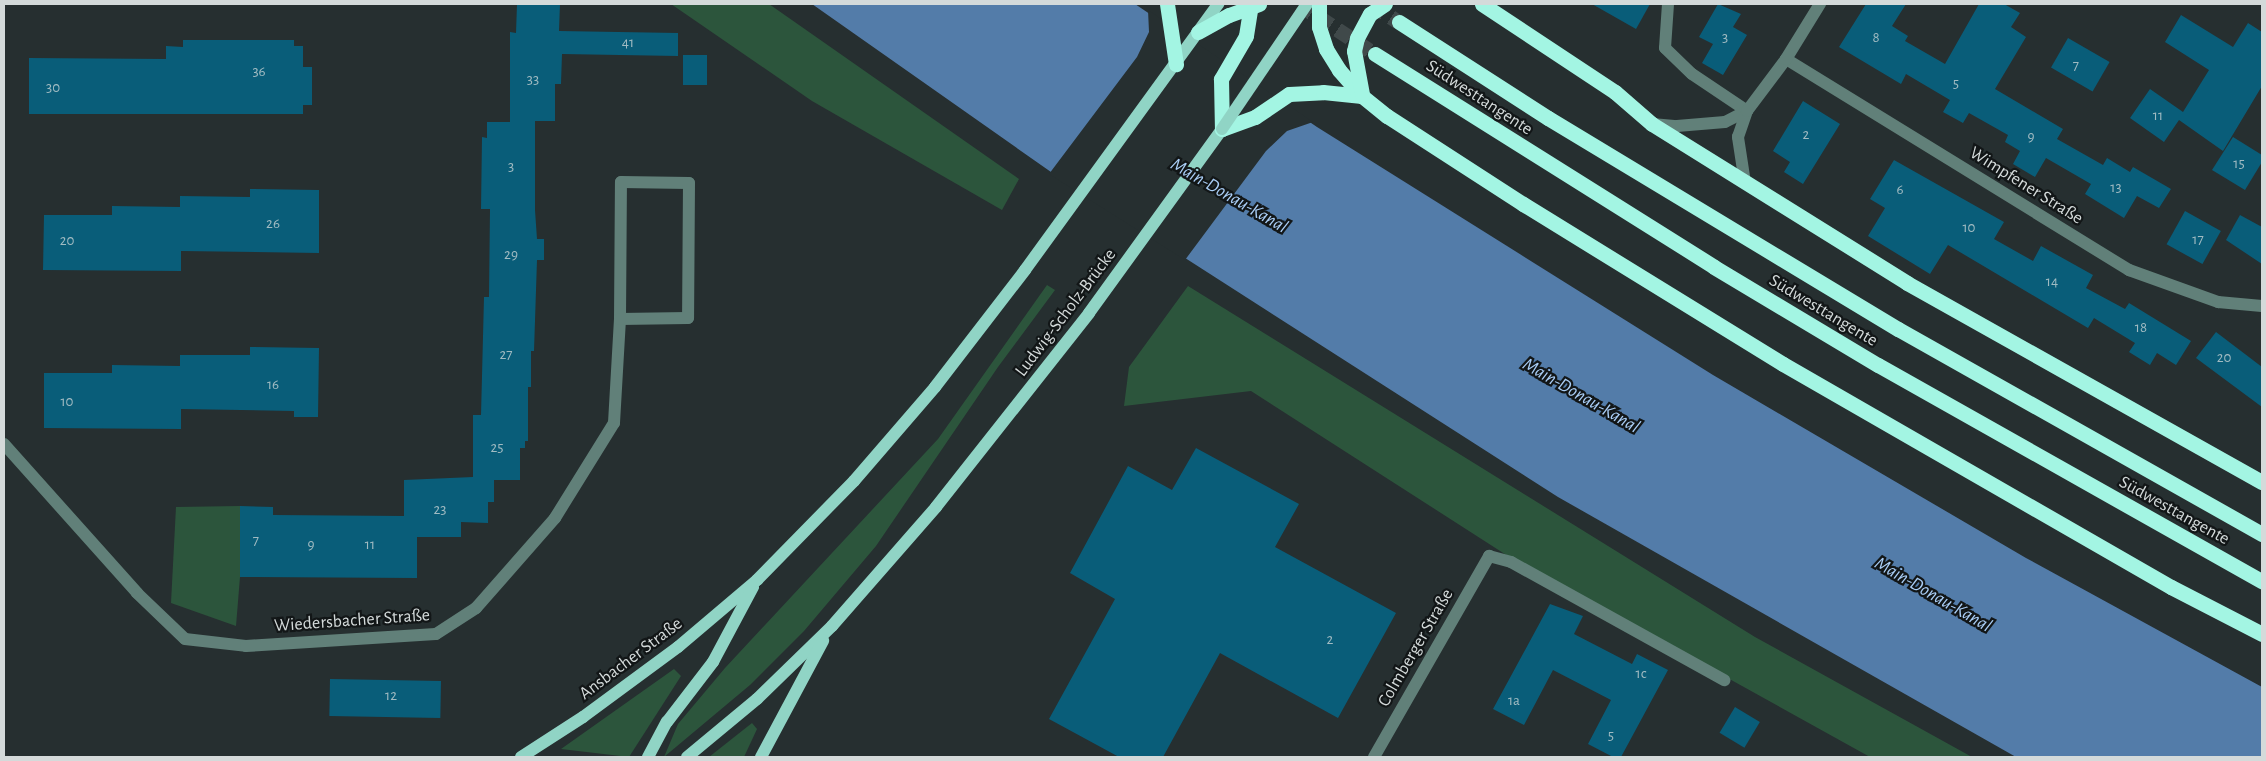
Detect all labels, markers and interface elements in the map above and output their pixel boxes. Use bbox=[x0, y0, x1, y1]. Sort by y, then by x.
house number: 3 bbox=[1722, 29, 1728, 47]
house number: 8 bbox=[1872, 29, 1880, 47]
house number: 41 bbox=[622, 34, 634, 52]
street label: Südwesttangente bbox=[1422, 55, 1536, 141]
house number: 7 bbox=[2073, 57, 2079, 75]
house number: 36 bbox=[252, 63, 266, 81]
house number: 33 bbox=[527, 71, 539, 89]
house number: 5 bbox=[1953, 75, 1959, 93]
house number: 30 bbox=[46, 79, 60, 97]
house number: 11 bbox=[2153, 107, 2163, 125]
house number: 2 bbox=[1803, 126, 1809, 144]
house number: 9 bbox=[2027, 128, 2035, 146]
street label: Wimpfener Straße bbox=[1965, 142, 2087, 230]
water label: Main-Donau-Kanal bbox=[1166, 153, 1292, 239]
house number: 15 bbox=[2233, 155, 2245, 173]
house number: 3 bbox=[508, 158, 514, 176]
house number: 13 bbox=[2110, 179, 2122, 197]
house number: 6 bbox=[1896, 181, 1904, 199]
house number: 26 bbox=[266, 215, 280, 233]
house number: 10 bbox=[1962, 219, 1976, 237]
house number: 17 bbox=[2192, 231, 2204, 249]
house number: 20 bbox=[60, 232, 74, 250]
street label: Ludwig-Scholz-Brücke bbox=[1011, 245, 1121, 381]
house number: 29 bbox=[504, 246, 518, 264]
street label: Südwesttangente bbox=[1765, 270, 1881, 352]
house number: 14 bbox=[2046, 273, 2058, 291]
house number: 18 bbox=[2135, 319, 2147, 337]
house number: 27 bbox=[499, 346, 513, 364]
house number: 20 bbox=[2217, 349, 2231, 367]
water label: Main-Donau-Kanal bbox=[1518, 353, 1644, 439]
house number: 16 bbox=[267, 376, 279, 394]
house number: 10 bbox=[60, 393, 74, 411]
house number: 25 bbox=[490, 439, 504, 457]
street label: Südwesttangente bbox=[2115, 472, 2233, 550]
house number: 23 bbox=[433, 501, 447, 519]
house number: 7 bbox=[253, 532, 259, 550]
house number: 9 bbox=[307, 536, 315, 554]
house number: 11 bbox=[365, 536, 375, 554]
water label: Main-Donau-Kanal bbox=[1870, 552, 1996, 638]
street label: Colmberger Straße bbox=[1374, 585, 1458, 711]
street label: Wiedersbacher Straße bbox=[273, 605, 431, 637]
street label: Ansbacher Straße bbox=[575, 613, 687, 705]
house number: 2 bbox=[1327, 631, 1333, 649]
house number: 1c bbox=[1636, 665, 1646, 683]
house number: 12 bbox=[385, 687, 397, 705]
house number: 1a bbox=[1508, 692, 1520, 710]
house number: 5 bbox=[1608, 727, 1614, 745]

